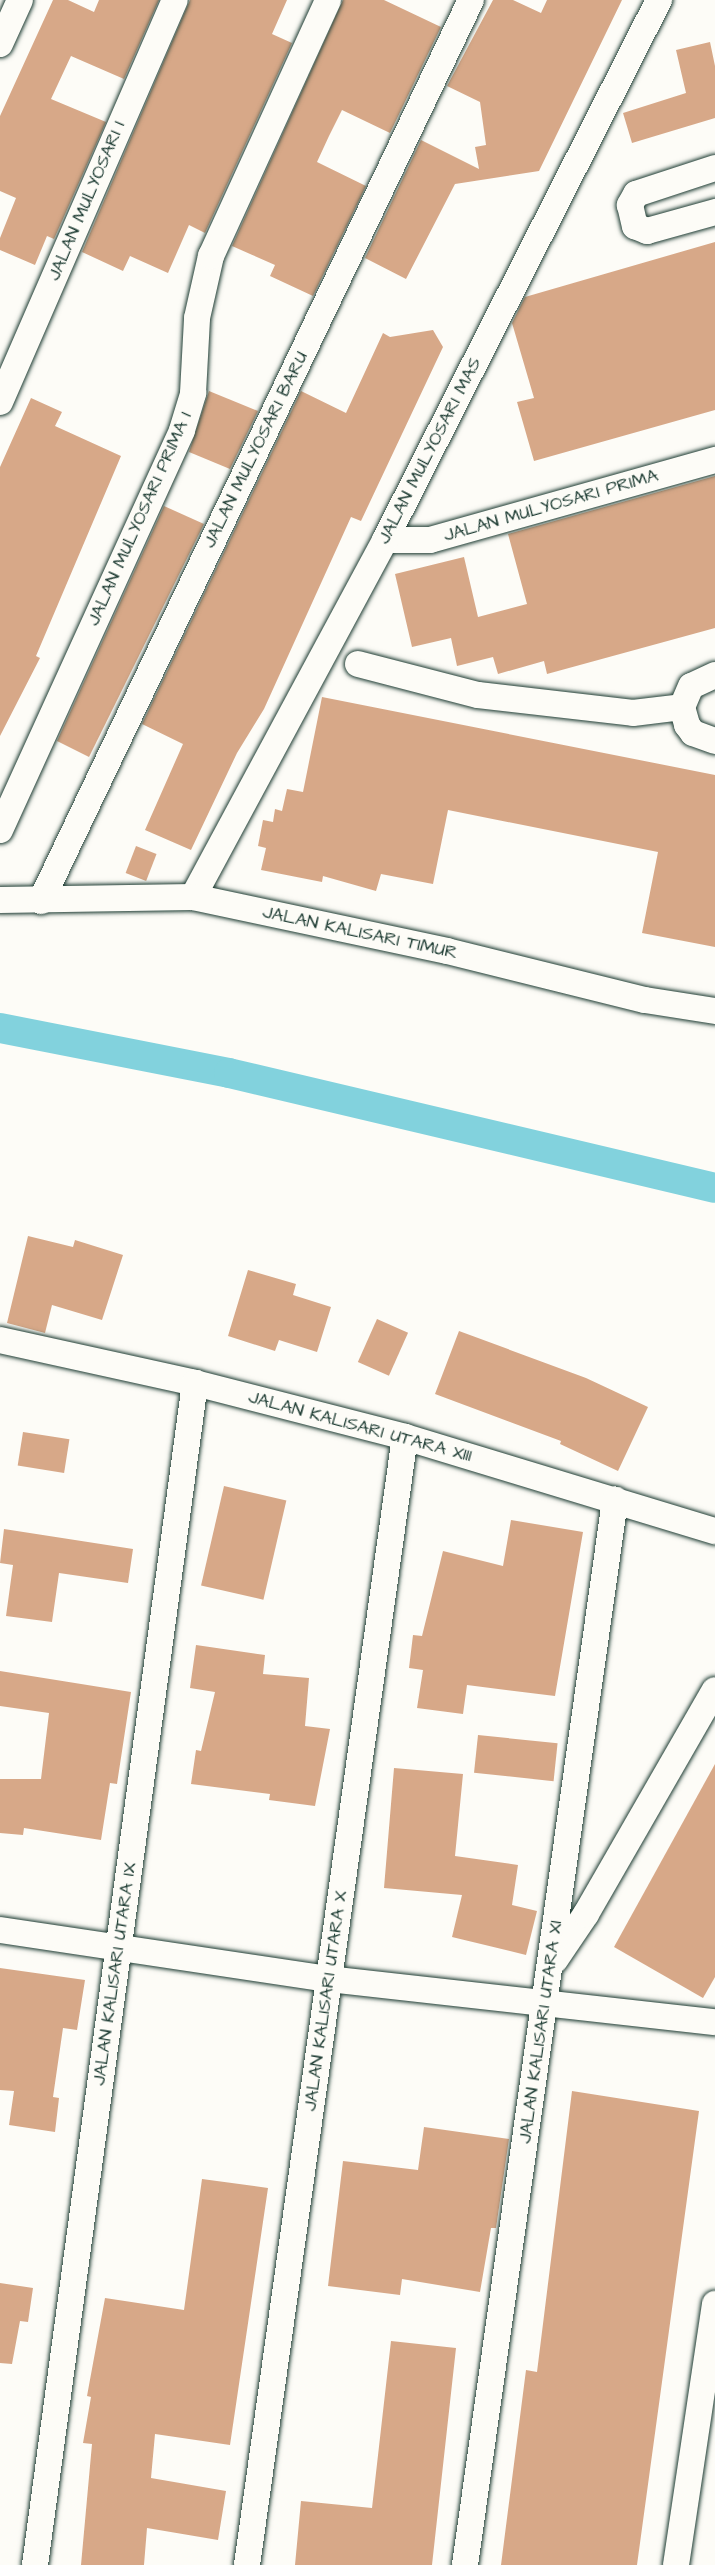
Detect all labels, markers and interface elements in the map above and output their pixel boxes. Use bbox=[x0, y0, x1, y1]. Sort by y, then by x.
street label: JALAN MULYOSARI I bbox=[44, 118, 130, 284]
street label: JALAN MULYOSARI BARU bbox=[199, 348, 313, 552]
street label: JALAN MULYOSARI MAS bbox=[373, 354, 487, 548]
street label: JALAN MULYOSARI PRIMA I bbox=[83, 409, 197, 629]
street label: JALAN MULYOSARI PRIMA bbox=[441, 465, 661, 547]
street label: JALAN KALISARI TIMUR bbox=[261, 902, 459, 964]
street label: JALAN KALISARI UTARA XIII bbox=[246, 1387, 474, 1467]
street label: JALAN KALISARI UTARA IX bbox=[89, 1861, 141, 2087]
street label: JALAN KALISARI UTARA X bbox=[300, 1889, 352, 2113]
street label: JALAN KALISARI UTARA XI bbox=[515, 1919, 567, 2145]

